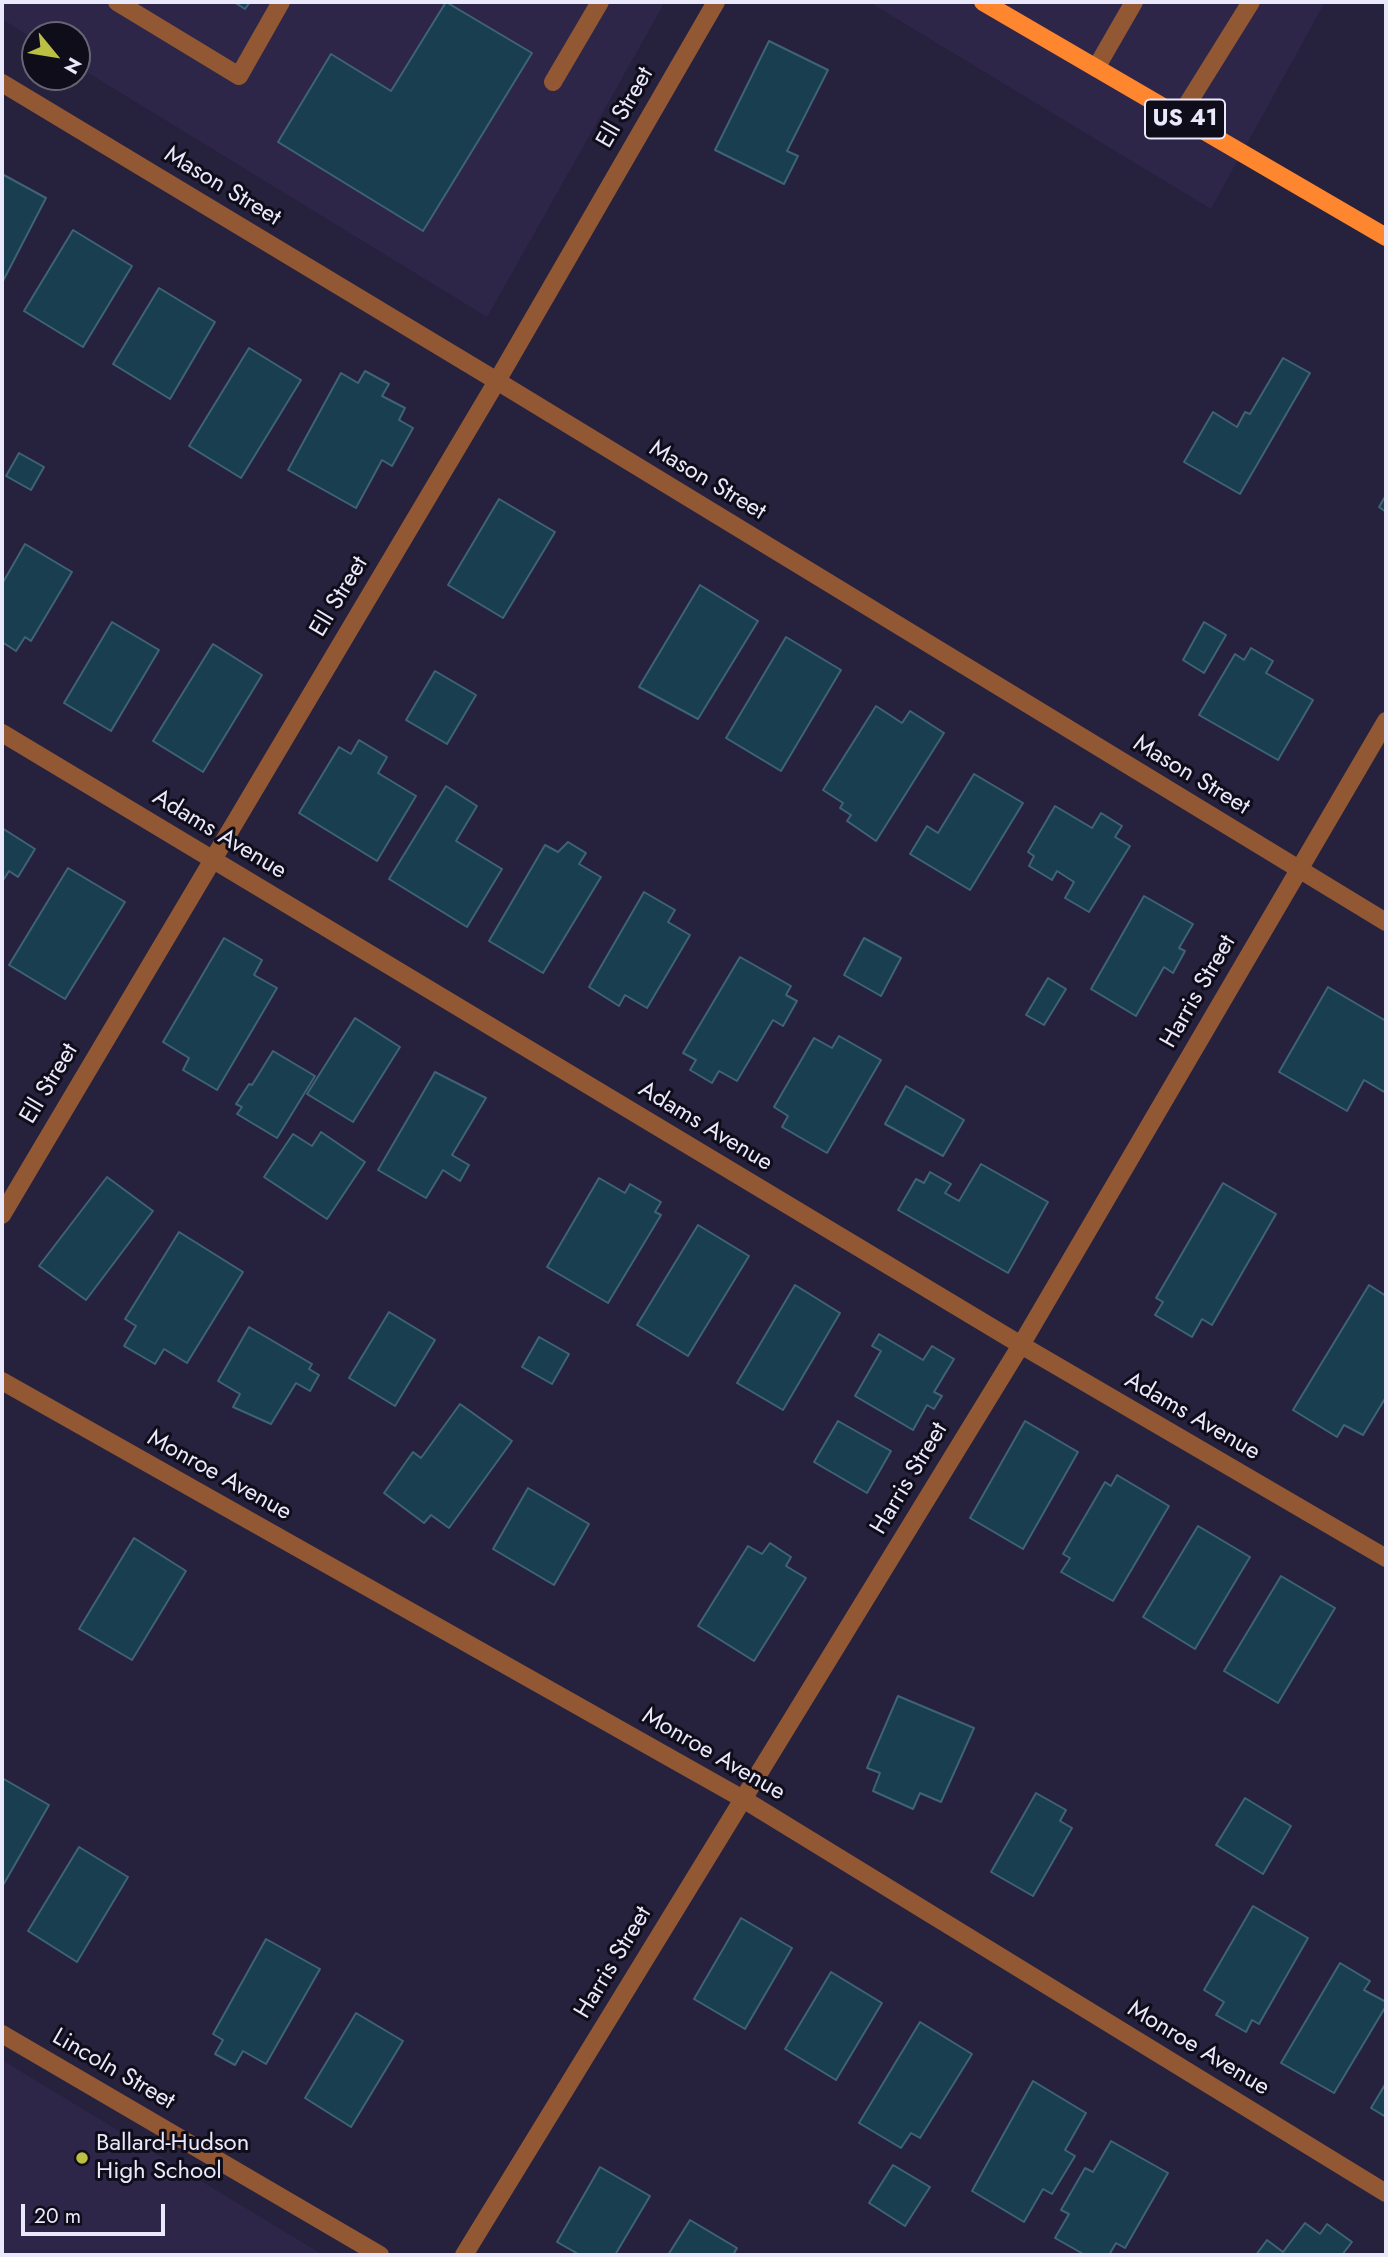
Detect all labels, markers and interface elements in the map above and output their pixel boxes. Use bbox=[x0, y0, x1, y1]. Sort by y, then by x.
north arrow bbox=[21, 21, 91, 91]
text: N bbox=[57, 52, 88, 79]
street label: Ell Street bbox=[591, 62, 661, 154]
road number: US 41 bbox=[1145, 100, 1225, 138]
street label: Mason Street bbox=[159, 141, 285, 233]
street label: Mason Street bbox=[644, 435, 770, 527]
street label: Ell Street bbox=[305, 552, 375, 642]
street label: Mason Street bbox=[1128, 730, 1254, 822]
street label: Adams Avenue bbox=[147, 784, 291, 886]
street label: Harris Street bbox=[1155, 930, 1243, 1054]
street label: Ell Street bbox=[15, 1039, 85, 1129]
street label: Adams Avenue bbox=[633, 1076, 777, 1178]
street label: Adams Avenue bbox=[1119, 1367, 1265, 1467]
street label: Harris Street bbox=[865, 1418, 955, 1540]
street label: Monroe Avenue bbox=[142, 1425, 296, 1527]
street label: Monroe Avenue bbox=[636, 1702, 790, 1808]
street label: Harris Street bbox=[569, 1902, 659, 2024]
street label: Monroe Avenue bbox=[1122, 1995, 1274, 2103]
street label: Lincoln Street bbox=[47, 2023, 179, 2117]
place label: Ballard-Hudson High School bbox=[96, 2130, 249, 2186]
marker: Ballard-Hudson High School bbox=[74, 2150, 90, 2166]
scale bar bbox=[24, 2190, 168, 2234]
text: 20 m bbox=[34, 2201, 81, 2231]

